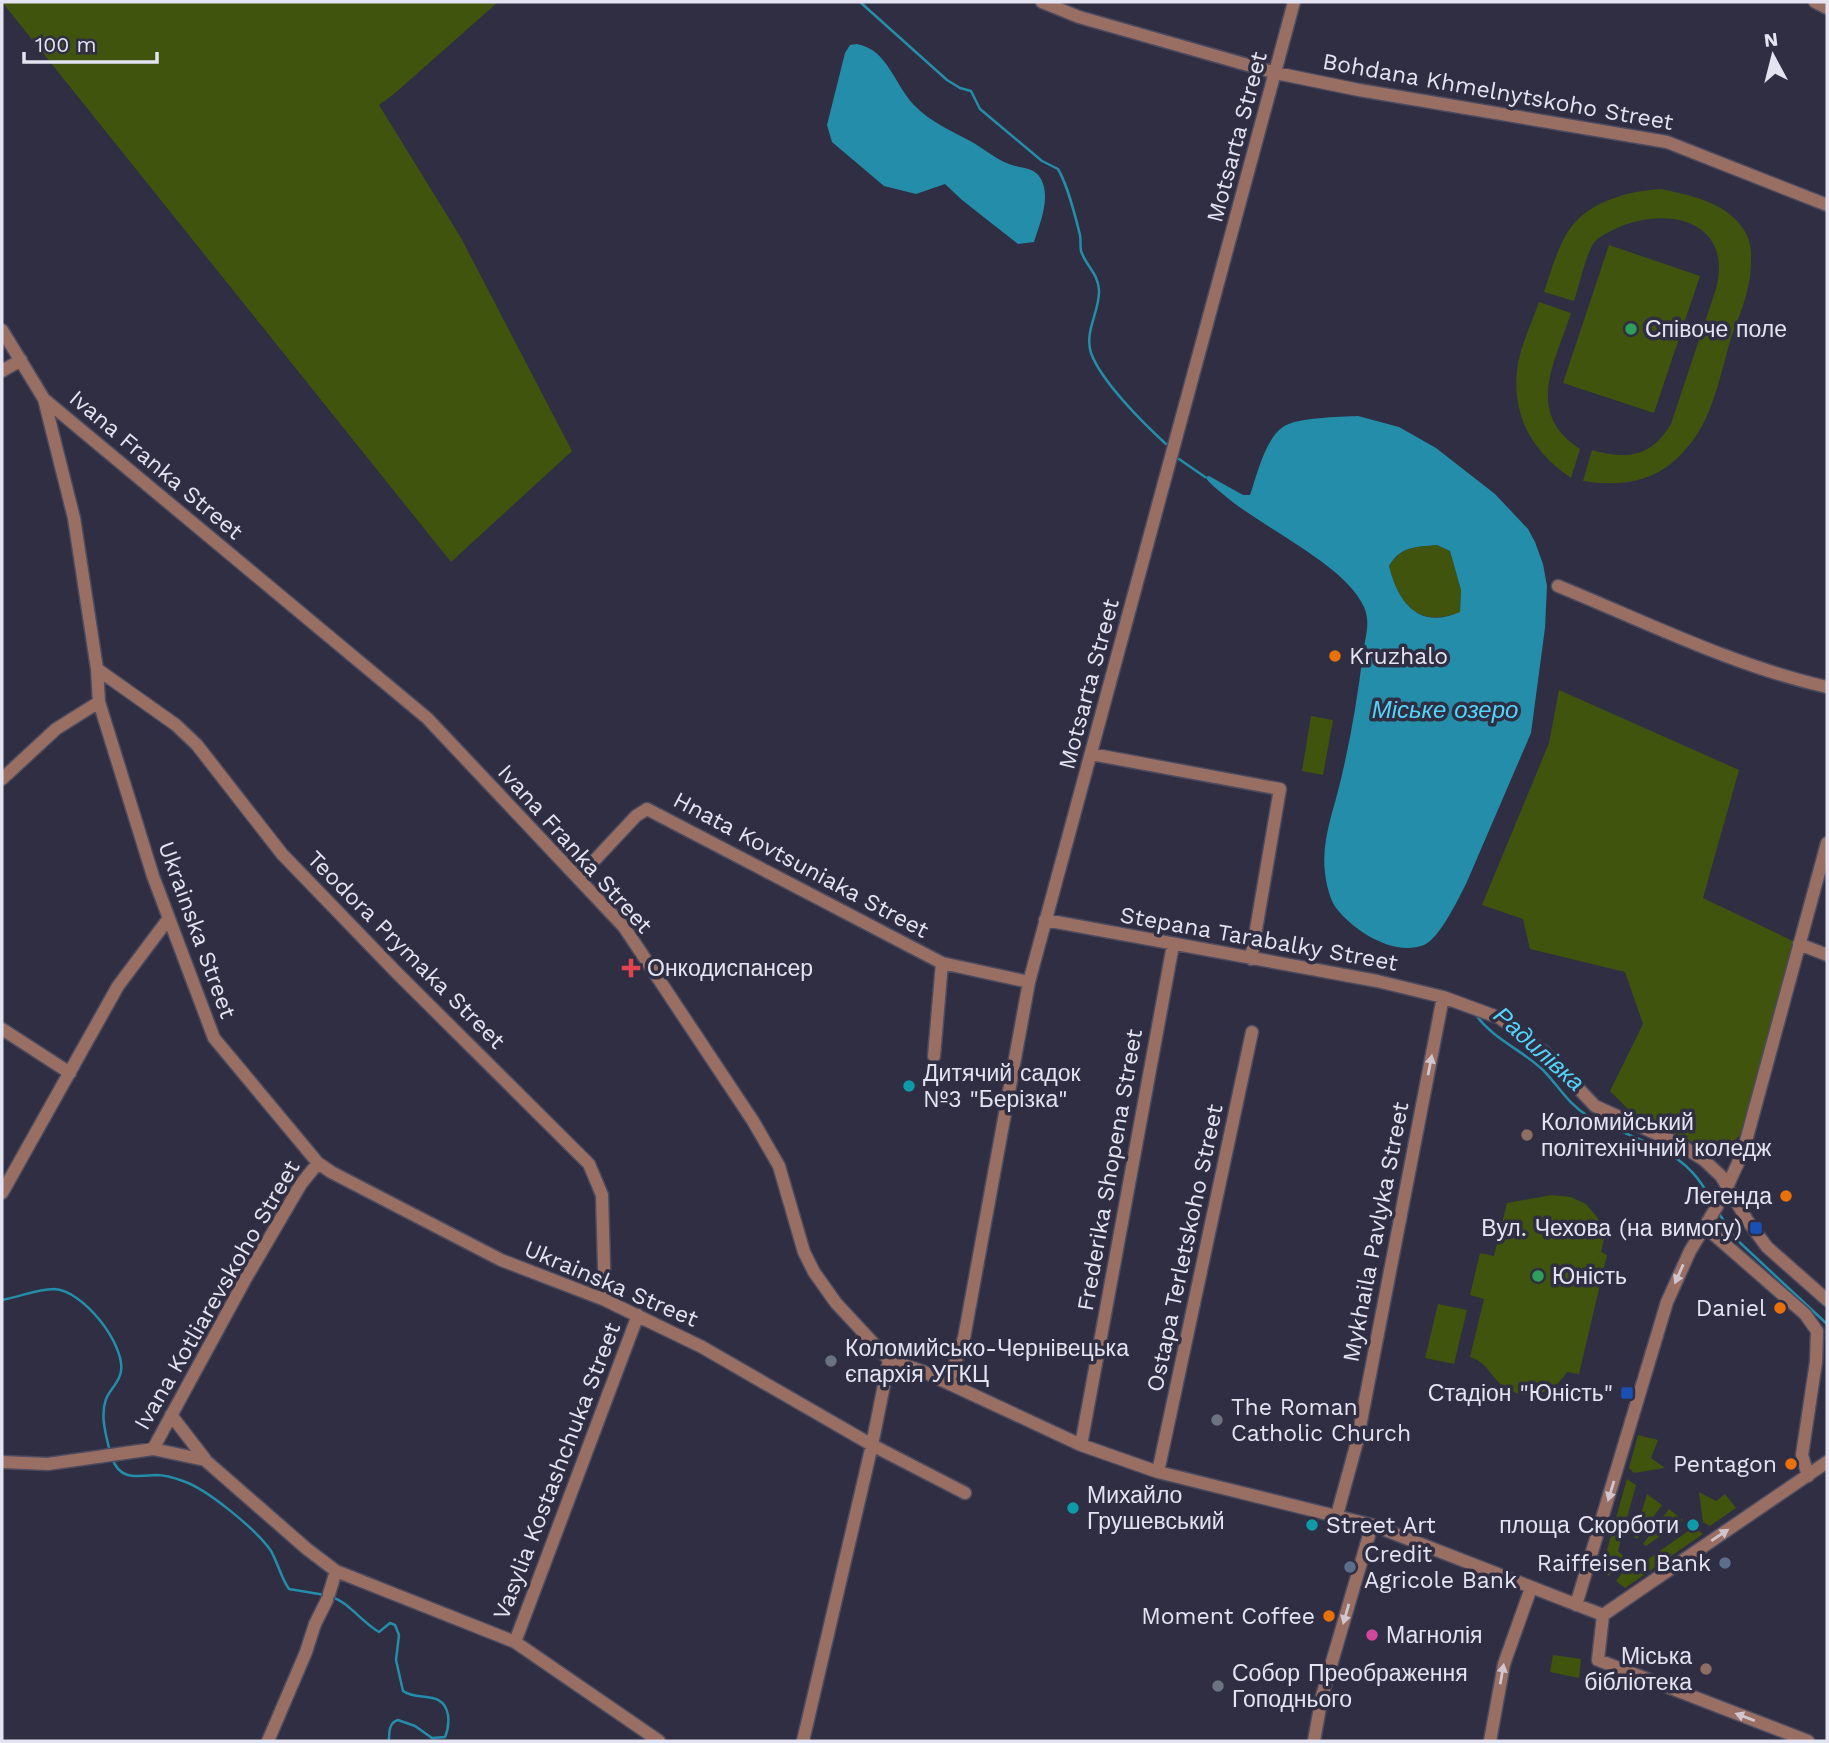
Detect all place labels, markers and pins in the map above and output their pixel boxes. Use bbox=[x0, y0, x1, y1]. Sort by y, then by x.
place label: Співоче поле bbox=[1645, 316, 1787, 343]
marker: Співоче поле bbox=[1623, 321, 1639, 337]
place label: Kruzhalo bbox=[1349, 643, 1448, 670]
marker: Kruzhalo bbox=[1327, 648, 1343, 664]
place label: Онкодиспансер bbox=[647, 955, 813, 982]
marker: Онкодиспансер bbox=[621, 958, 641, 978]
place label: Дитячий садок №3 "Берізка" bbox=[923, 1060, 1081, 1113]
marker: Дитячий садок №3 "Берізка" bbox=[901, 1078, 917, 1094]
place label: Коломийський політехнічний коледж bbox=[1541, 1109, 1772, 1162]
marker: Коломийський політехнічний коледж bbox=[1519, 1127, 1535, 1143]
place label: Легенда bbox=[1685, 1183, 1772, 1210]
marker: Легенда bbox=[1778, 1188, 1794, 1204]
place label: Вул. Чехова (на вимогу) bbox=[1481, 1215, 1742, 1242]
marker: Вул. Чехова (на вимогу) bbox=[1748, 1220, 1764, 1236]
place label: Юність bbox=[1552, 1263, 1627, 1290]
marker: Юність bbox=[1530, 1268, 1546, 1284]
place label: Daniel bbox=[1696, 1295, 1766, 1322]
marker: Daniel bbox=[1772, 1300, 1788, 1316]
place label: Коломийсько-Чернівецька єпархія УГКЦ bbox=[845, 1335, 1129, 1388]
marker: Коломийсько-Чернівецька єпархія УГКЦ bbox=[823, 1353, 839, 1369]
place label: Стадіон "Юність" bbox=[1428, 1380, 1613, 1407]
marker: Стадіон "Юність" bbox=[1619, 1385, 1635, 1401]
place label: The Roman Catholic Church bbox=[1231, 1394, 1411, 1447]
marker: The Roman Catholic Church bbox=[1209, 1412, 1225, 1428]
place label: Pentagon bbox=[1673, 1451, 1777, 1478]
marker: Pentagon bbox=[1783, 1456, 1799, 1472]
place label: Михайло Грушевський bbox=[1087, 1482, 1225, 1535]
marker: Михайло Грушевський bbox=[1065, 1500, 1081, 1516]
place label: Street Art bbox=[1326, 1512, 1436, 1539]
place label: площа Скорботи bbox=[1499, 1512, 1679, 1539]
marker: Street Art bbox=[1304, 1517, 1320, 1533]
marker: площа Скорботи bbox=[1685, 1517, 1701, 1533]
place label: Credit Agricole Bank bbox=[1364, 1541, 1517, 1594]
place label: Raiffeisen Bank bbox=[1537, 1550, 1711, 1577]
marker: Raiffeisen Bank bbox=[1717, 1555, 1733, 1571]
marker: Credit Agricole Bank bbox=[1342, 1559, 1358, 1575]
place label: Moment Coffee bbox=[1141, 1603, 1315, 1630]
marker: Moment Coffee bbox=[1321, 1608, 1337, 1624]
place label: Магнолія bbox=[1386, 1622, 1483, 1649]
marker: Магнолія bbox=[1364, 1627, 1380, 1643]
place label: Міська бібліотека bbox=[1584, 1643, 1692, 1696]
place label: Собор Преображення Гоподнього bbox=[1232, 1660, 1468, 1713]
marker: Міська бібліотека bbox=[1698, 1661, 1714, 1677]
marker: Собор Преображення Гоподнього bbox=[1210, 1678, 1226, 1694]

